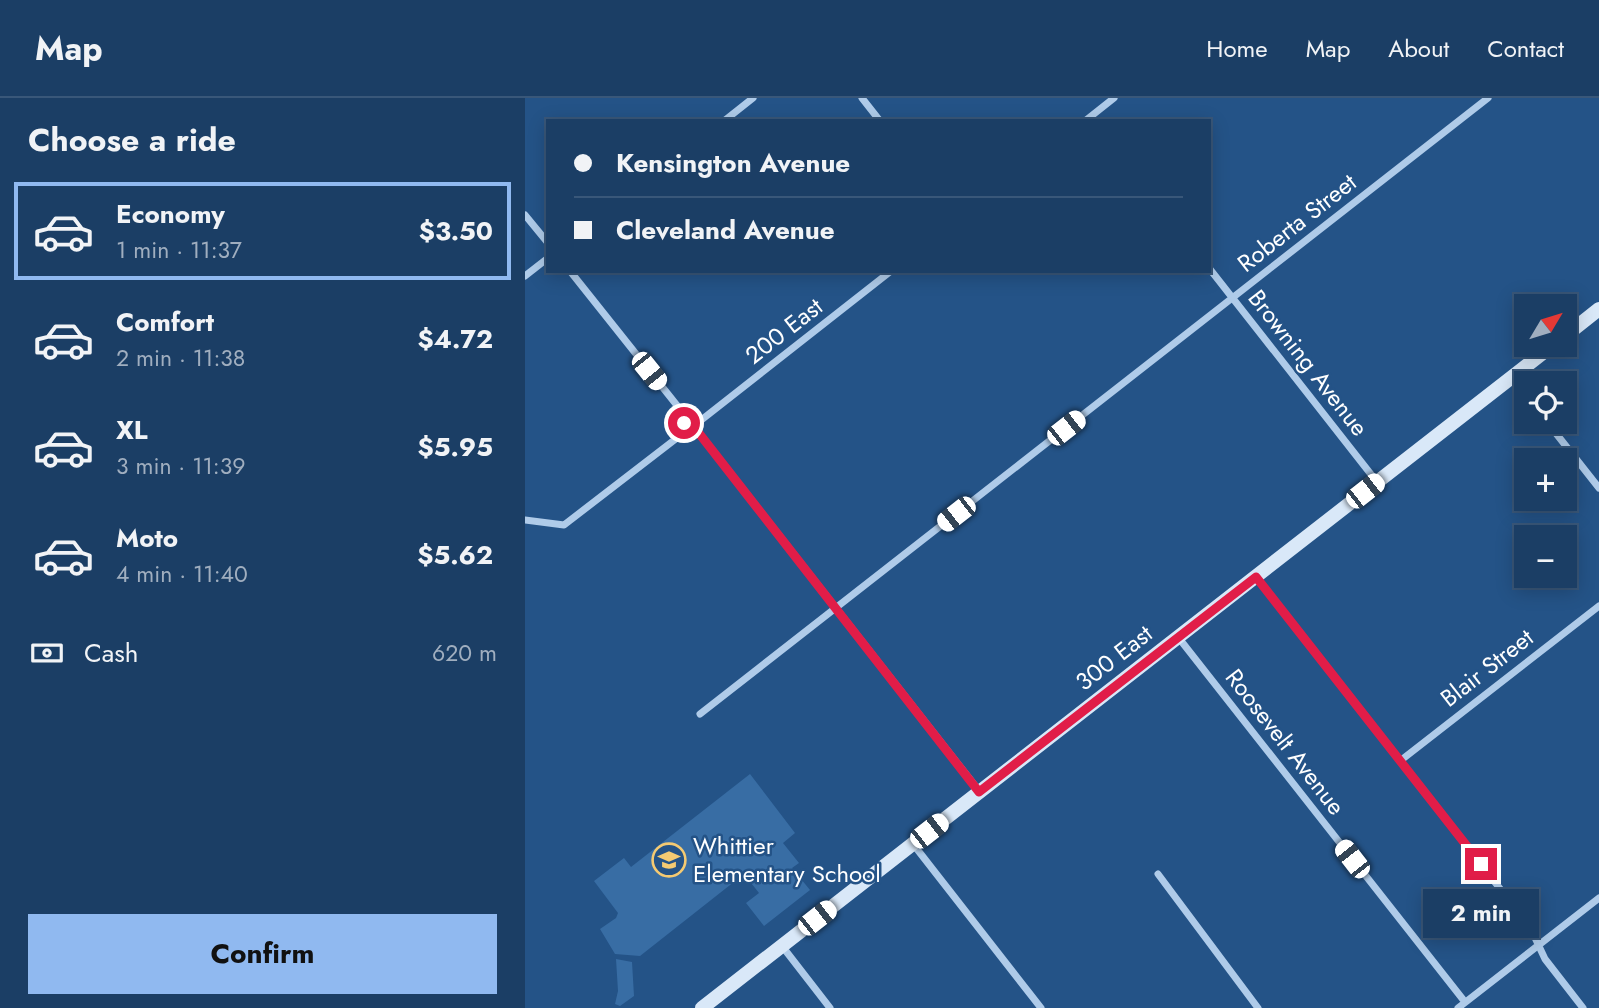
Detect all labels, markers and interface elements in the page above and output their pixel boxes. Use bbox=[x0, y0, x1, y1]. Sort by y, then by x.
text: Map bbox=[35, 25, 103, 72]
text: Home bbox=[1206, 31, 1268, 66]
text: Map bbox=[1306, 31, 1350, 66]
text: About bbox=[1388, 31, 1449, 66]
text: Contact bbox=[1487, 31, 1564, 66]
text: Choose a ride bbox=[28, 117, 236, 163]
text: Kensington Avenue bbox=[616, 144, 850, 182]
street label: Roberta Street bbox=[1230, 165, 1364, 280]
text: Economy bbox=[116, 195, 225, 233]
icon: car bbox=[32, 200, 95, 263]
text: Cleveland Avenue bbox=[616, 211, 835, 249]
text: $3.50 bbox=[419, 212, 493, 250]
text: 1 min · 11:37 bbox=[116, 233, 242, 267]
street label: Browning Avenue bbox=[1240, 282, 1377, 443]
street label: 200 East bbox=[738, 289, 830, 372]
north arrow bbox=[1514, 294, 1577, 357]
map controls bbox=[1514, 294, 1577, 588]
text: Comfort bbox=[116, 303, 214, 341]
icon: car bbox=[32, 308, 95, 371]
text: $4.72 bbox=[418, 320, 493, 358]
text: 2 min · 11:38 bbox=[116, 341, 245, 375]
car bbox=[628, 348, 671, 394]
button: locate bbox=[1514, 371, 1577, 434]
route start bbox=[668, 407, 700, 439]
car bbox=[1043, 407, 1090, 449]
text: XL bbox=[116, 411, 148, 449]
icon: car bbox=[32, 416, 95, 479]
text: $5.95 bbox=[418, 428, 493, 466]
button: + bbox=[1514, 448, 1577, 511]
text: 3 min · 11:39 bbox=[116, 449, 246, 483]
car bbox=[1342, 470, 1389, 512]
car bbox=[933, 493, 980, 535]
text: Moto bbox=[116, 519, 178, 557]
icon: car bbox=[32, 524, 95, 587]
button: − bbox=[1514, 525, 1577, 588]
text: $5.62 bbox=[417, 536, 493, 574]
text: 4 min · 11:40 bbox=[116, 557, 248, 591]
street label: 300 East bbox=[1068, 616, 1160, 699]
street label: Blair Street bbox=[1433, 620, 1541, 715]
icon: cash bbox=[28, 634, 66, 672]
text: Cash bbox=[84, 634, 138, 672]
text: 620 m bbox=[432, 636, 497, 670]
street label: Roosevelt Avenue bbox=[1217, 661, 1354, 822]
car bbox=[906, 810, 953, 852]
place label: Whittier Elementary School bbox=[693, 828, 881, 891]
car bbox=[1331, 836, 1374, 882]
school or university icon: Whittier Elementary School bbox=[650, 841, 688, 879]
route end bbox=[1465, 848, 1497, 880]
callout: 2 min bbox=[1423, 888, 1539, 938]
text: 2 min bbox=[1451, 896, 1511, 930]
car bbox=[794, 897, 841, 939]
button: Confirm bbox=[28, 914, 497, 994]

